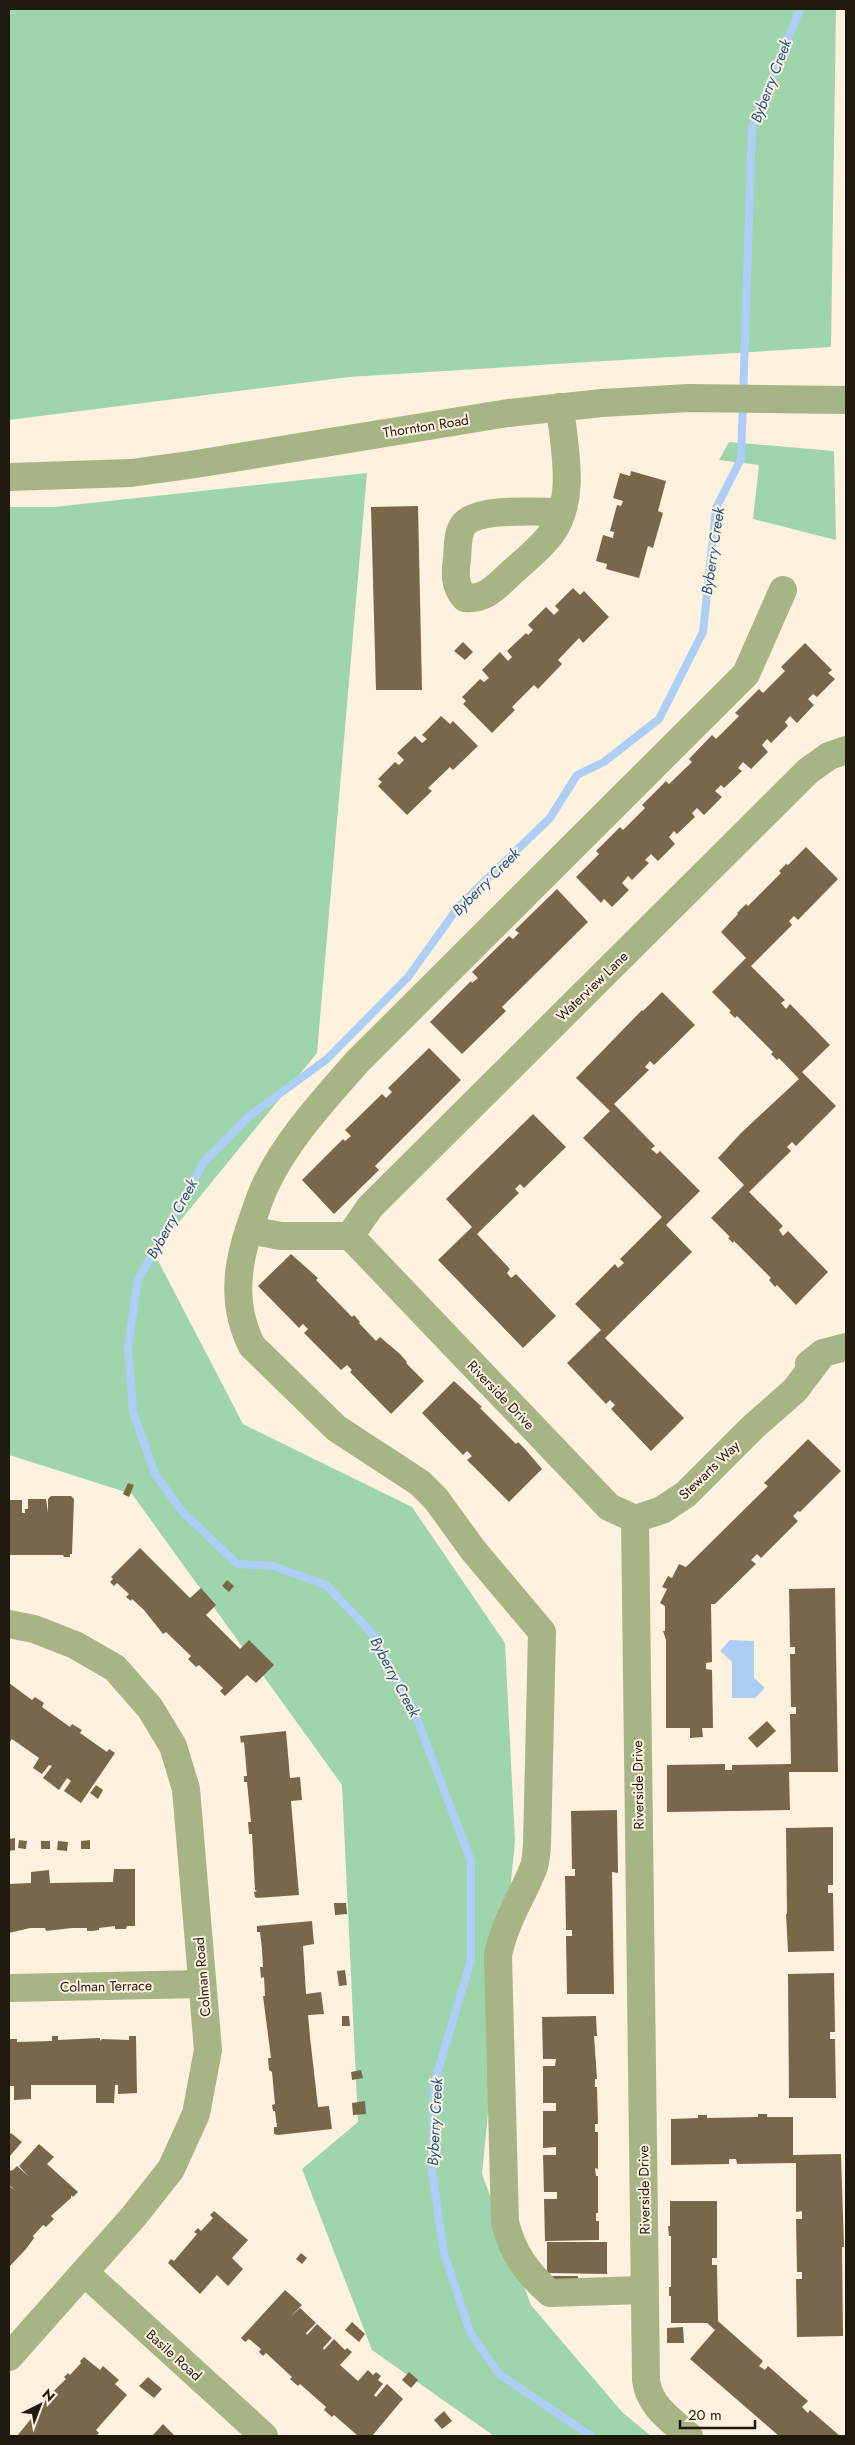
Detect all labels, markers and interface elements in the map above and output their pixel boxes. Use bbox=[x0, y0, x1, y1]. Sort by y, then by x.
water label: Byberry Creek bbox=[745, 36, 797, 126]
street label: Thornton Road bbox=[382, 409, 470, 443]
water label: Byberry Creek bbox=[696, 505, 730, 596]
water label: Byberry Creek bbox=[447, 843, 525, 921]
street label: Waterview Lane bbox=[552, 946, 632, 1026]
water label: Byberry Creek bbox=[141, 1175, 203, 1263]
street label: Riverside Drive bbox=[463, 1356, 539, 1434]
street label: Stewarts Way bbox=[674, 1435, 744, 1504]
water label: Byberry Creek bbox=[365, 1633, 426, 1721]
street label: Riverside Drive bbox=[627, 1740, 649, 1830]
street label: Colman Road bbox=[189, 1936, 215, 2018]
street label: Colman Terrace bbox=[60, 1975, 152, 1997]
water label: Byberry Creek bbox=[422, 2077, 448, 2166]
street label: Riverside Drive bbox=[633, 2145, 655, 2235]
street label: Basile Road bbox=[142, 2325, 206, 2385]
north arrow bbox=[15, 2380, 65, 2430]
text: N bbox=[38, 2384, 60, 2406]
scale bar bbox=[680, 2398, 755, 2430]
text: 20 m bbox=[688, 2404, 722, 2426]

